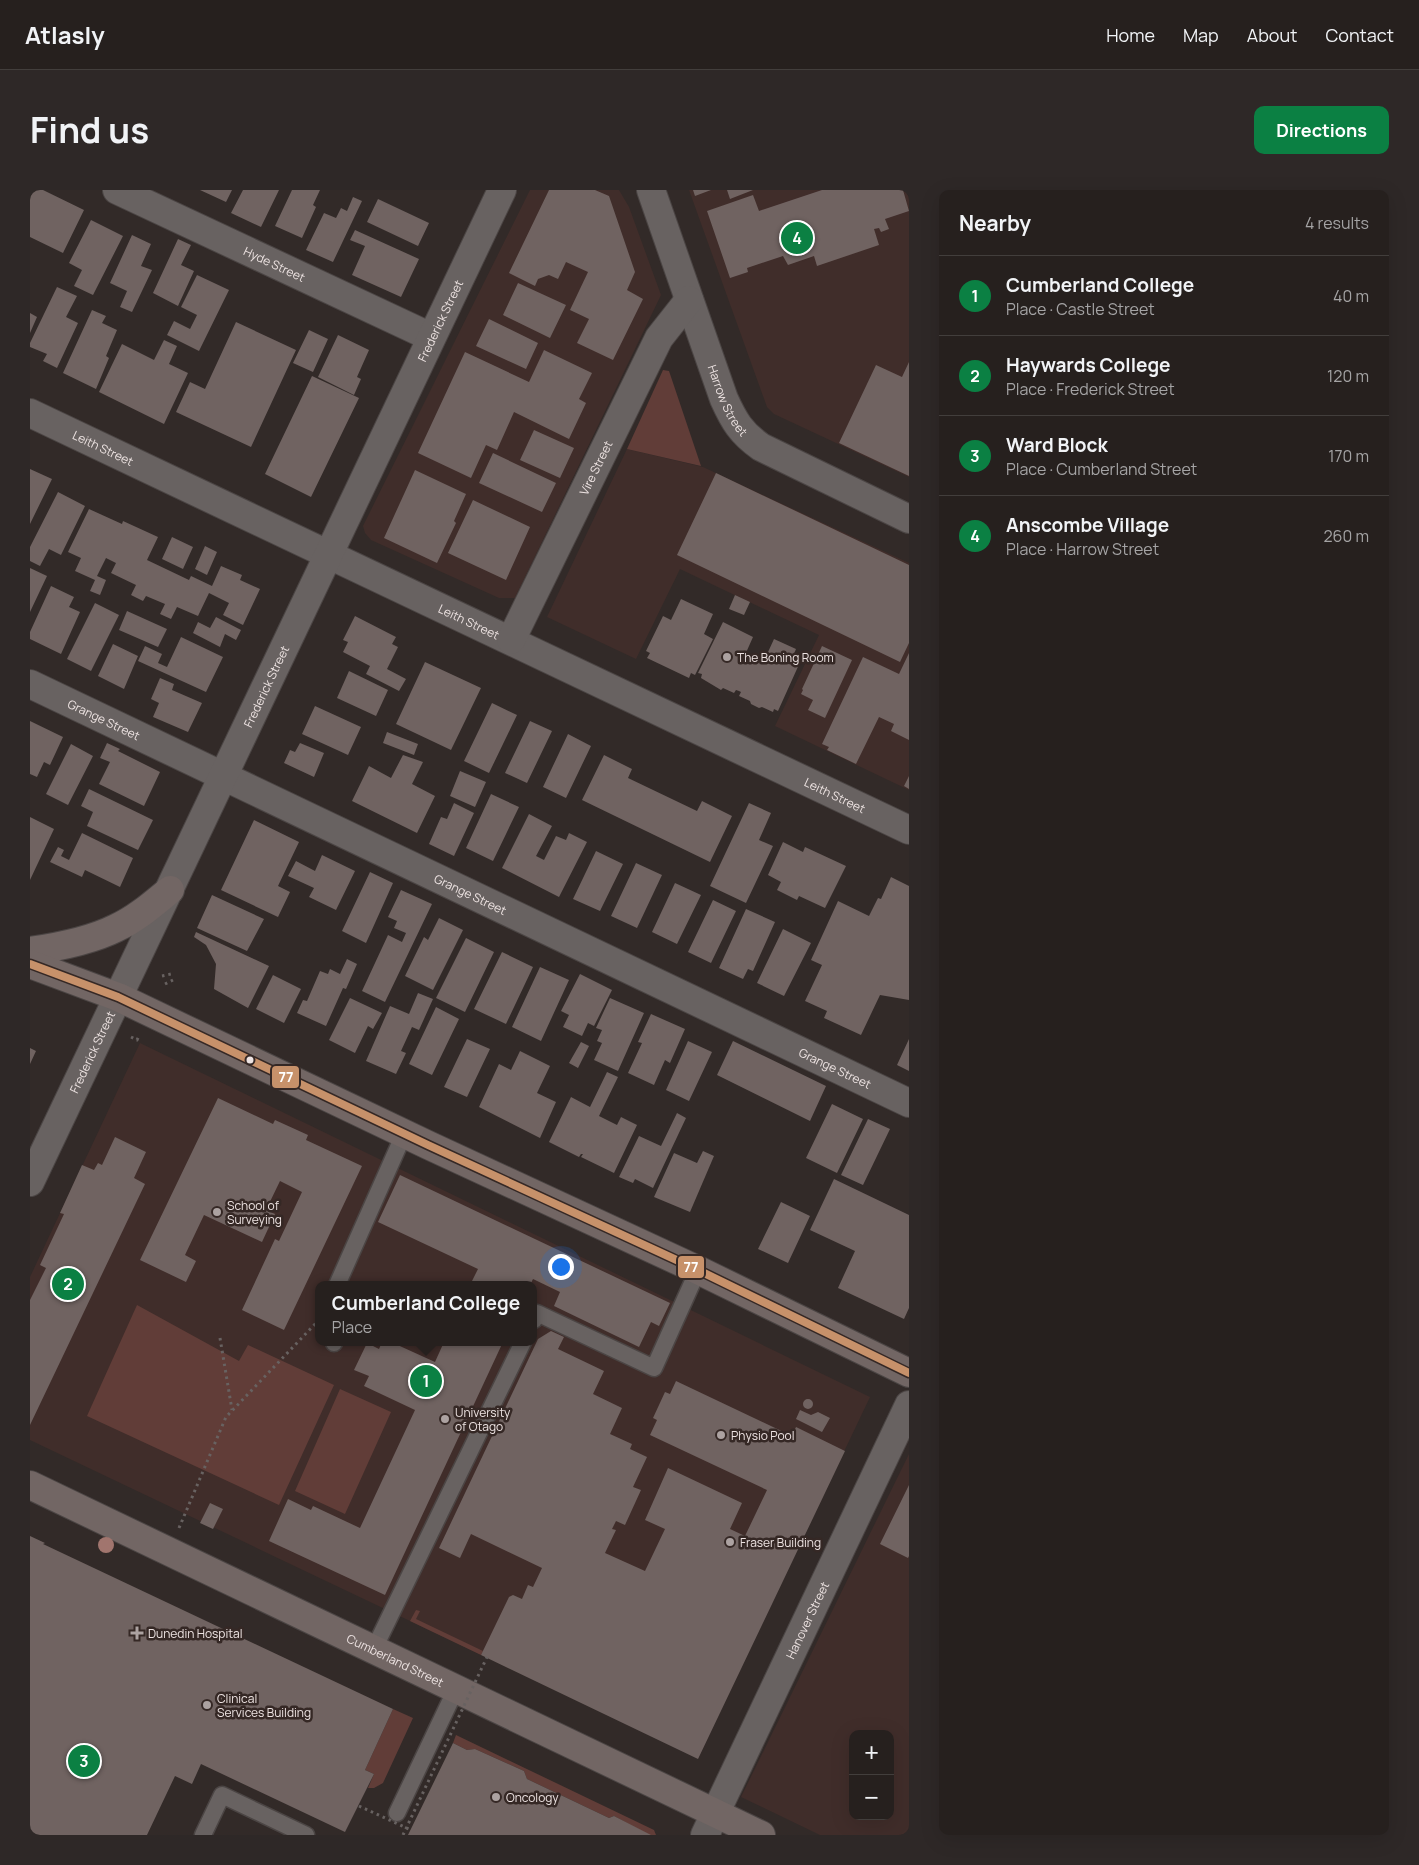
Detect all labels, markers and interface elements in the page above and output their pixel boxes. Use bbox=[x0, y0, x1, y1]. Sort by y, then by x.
text: Atlasly bbox=[25, 18, 105, 51]
text: Home bbox=[1106, 23, 1155, 47]
text: Map bbox=[1183, 23, 1219, 47]
text: About bbox=[1247, 23, 1297, 47]
text: Contact bbox=[1325, 23, 1394, 47]
text: Find us bbox=[30, 106, 149, 154]
button: Directions bbox=[1254, 106, 1389, 154]
text: Nearby bbox=[959, 209, 1031, 237]
text: 4 results bbox=[1305, 212, 1369, 234]
pin: 4 bbox=[781, 219, 813, 257]
street label: Hyde Street bbox=[241, 242, 308, 286]
text: Cumberland College bbox=[1006, 272, 1194, 298]
street label: Frederick Street bbox=[413, 277, 467, 364]
text: 1 bbox=[971, 285, 979, 307]
text: 40 m bbox=[1333, 285, 1369, 307]
text: Place · Castle Street bbox=[1006, 298, 1155, 320]
text: Haywards College bbox=[1006, 352, 1171, 378]
street label: Harrow Street bbox=[704, 362, 752, 440]
text: 2 bbox=[970, 365, 980, 387]
text: 120 m bbox=[1327, 365, 1369, 387]
text: Place · Frederick Street bbox=[1006, 378, 1175, 400]
street label: Leith Street bbox=[70, 426, 137, 470]
text: Ward Block bbox=[1006, 432, 1108, 458]
street label: Vire Street bbox=[575, 437, 616, 498]
text: 3 bbox=[970, 445, 980, 467]
text: 170 m bbox=[1328, 445, 1369, 467]
text: Place · Cumberland Street bbox=[1006, 458, 1197, 480]
text: Anscombe Village bbox=[1006, 512, 1169, 538]
text: 4 bbox=[970, 525, 980, 547]
text: 260 m bbox=[1323, 525, 1369, 547]
text: Place · Harrow Street bbox=[1006, 538, 1159, 560]
street label: Leith Street bbox=[436, 600, 503, 643]
street label: Frederick Street bbox=[239, 642, 293, 730]
place label: The Boning Room bbox=[737, 649, 834, 666]
marker: The Boning Room bbox=[721, 651, 733, 663]
street label: Grange Street bbox=[65, 695, 143, 744]
street label: Leith Street bbox=[802, 773, 868, 817]
street label: Grange Street bbox=[432, 869, 510, 919]
street label: Frederick Street bbox=[65, 1008, 119, 1096]
street label: Grange Street bbox=[796, 1043, 874, 1092]
unlabelled marker bbox=[245, 1055, 255, 1065]
line badge: 77 bbox=[271, 1065, 300, 1089]
text: 77 bbox=[278, 1067, 294, 1086]
place label: School of Surveying bbox=[227, 1197, 282, 1228]
marker: School of Surveying bbox=[211, 1206, 223, 1218]
your location bbox=[548, 1254, 574, 1280]
line badge: 77 bbox=[677, 1255, 705, 1279]
text: 77 bbox=[683, 1257, 699, 1276]
pin: 2 bbox=[52, 1265, 84, 1303]
popup bbox=[315, 1281, 537, 1346]
text: Cumberland College bbox=[332, 1290, 520, 1316]
text: Place bbox=[332, 1316, 372, 1338]
pin: 1 bbox=[410, 1362, 442, 1400]
place label: University of Otago bbox=[455, 1404, 511, 1435]
marker: University of Otago bbox=[439, 1413, 451, 1425]
place label: Physio Pool bbox=[731, 1427, 795, 1444]
marker: Physio Pool bbox=[715, 1429, 727, 1441]
place label: Fraser Building bbox=[740, 1534, 821, 1551]
marker: Fraser Building bbox=[724, 1536, 736, 1548]
street label: Hanover Street bbox=[781, 1578, 833, 1661]
place label: Dunedin Hospital bbox=[148, 1625, 242, 1642]
marker: Dunedin Hospital bbox=[130, 1626, 144, 1640]
street label: Cumberland Street bbox=[344, 1629, 447, 1690]
place label: Clinical Services Building bbox=[217, 1690, 311, 1721]
marker: Clinical Services Building bbox=[201, 1699, 213, 1711]
map controls bbox=[849, 1730, 894, 1820]
button: + bbox=[849, 1730, 894, 1775]
pin: 3 bbox=[68, 1742, 100, 1780]
button: − bbox=[849, 1775, 894, 1820]
place label: Oncology bbox=[506, 1789, 559, 1806]
marker: Oncology bbox=[490, 1791, 502, 1803]

